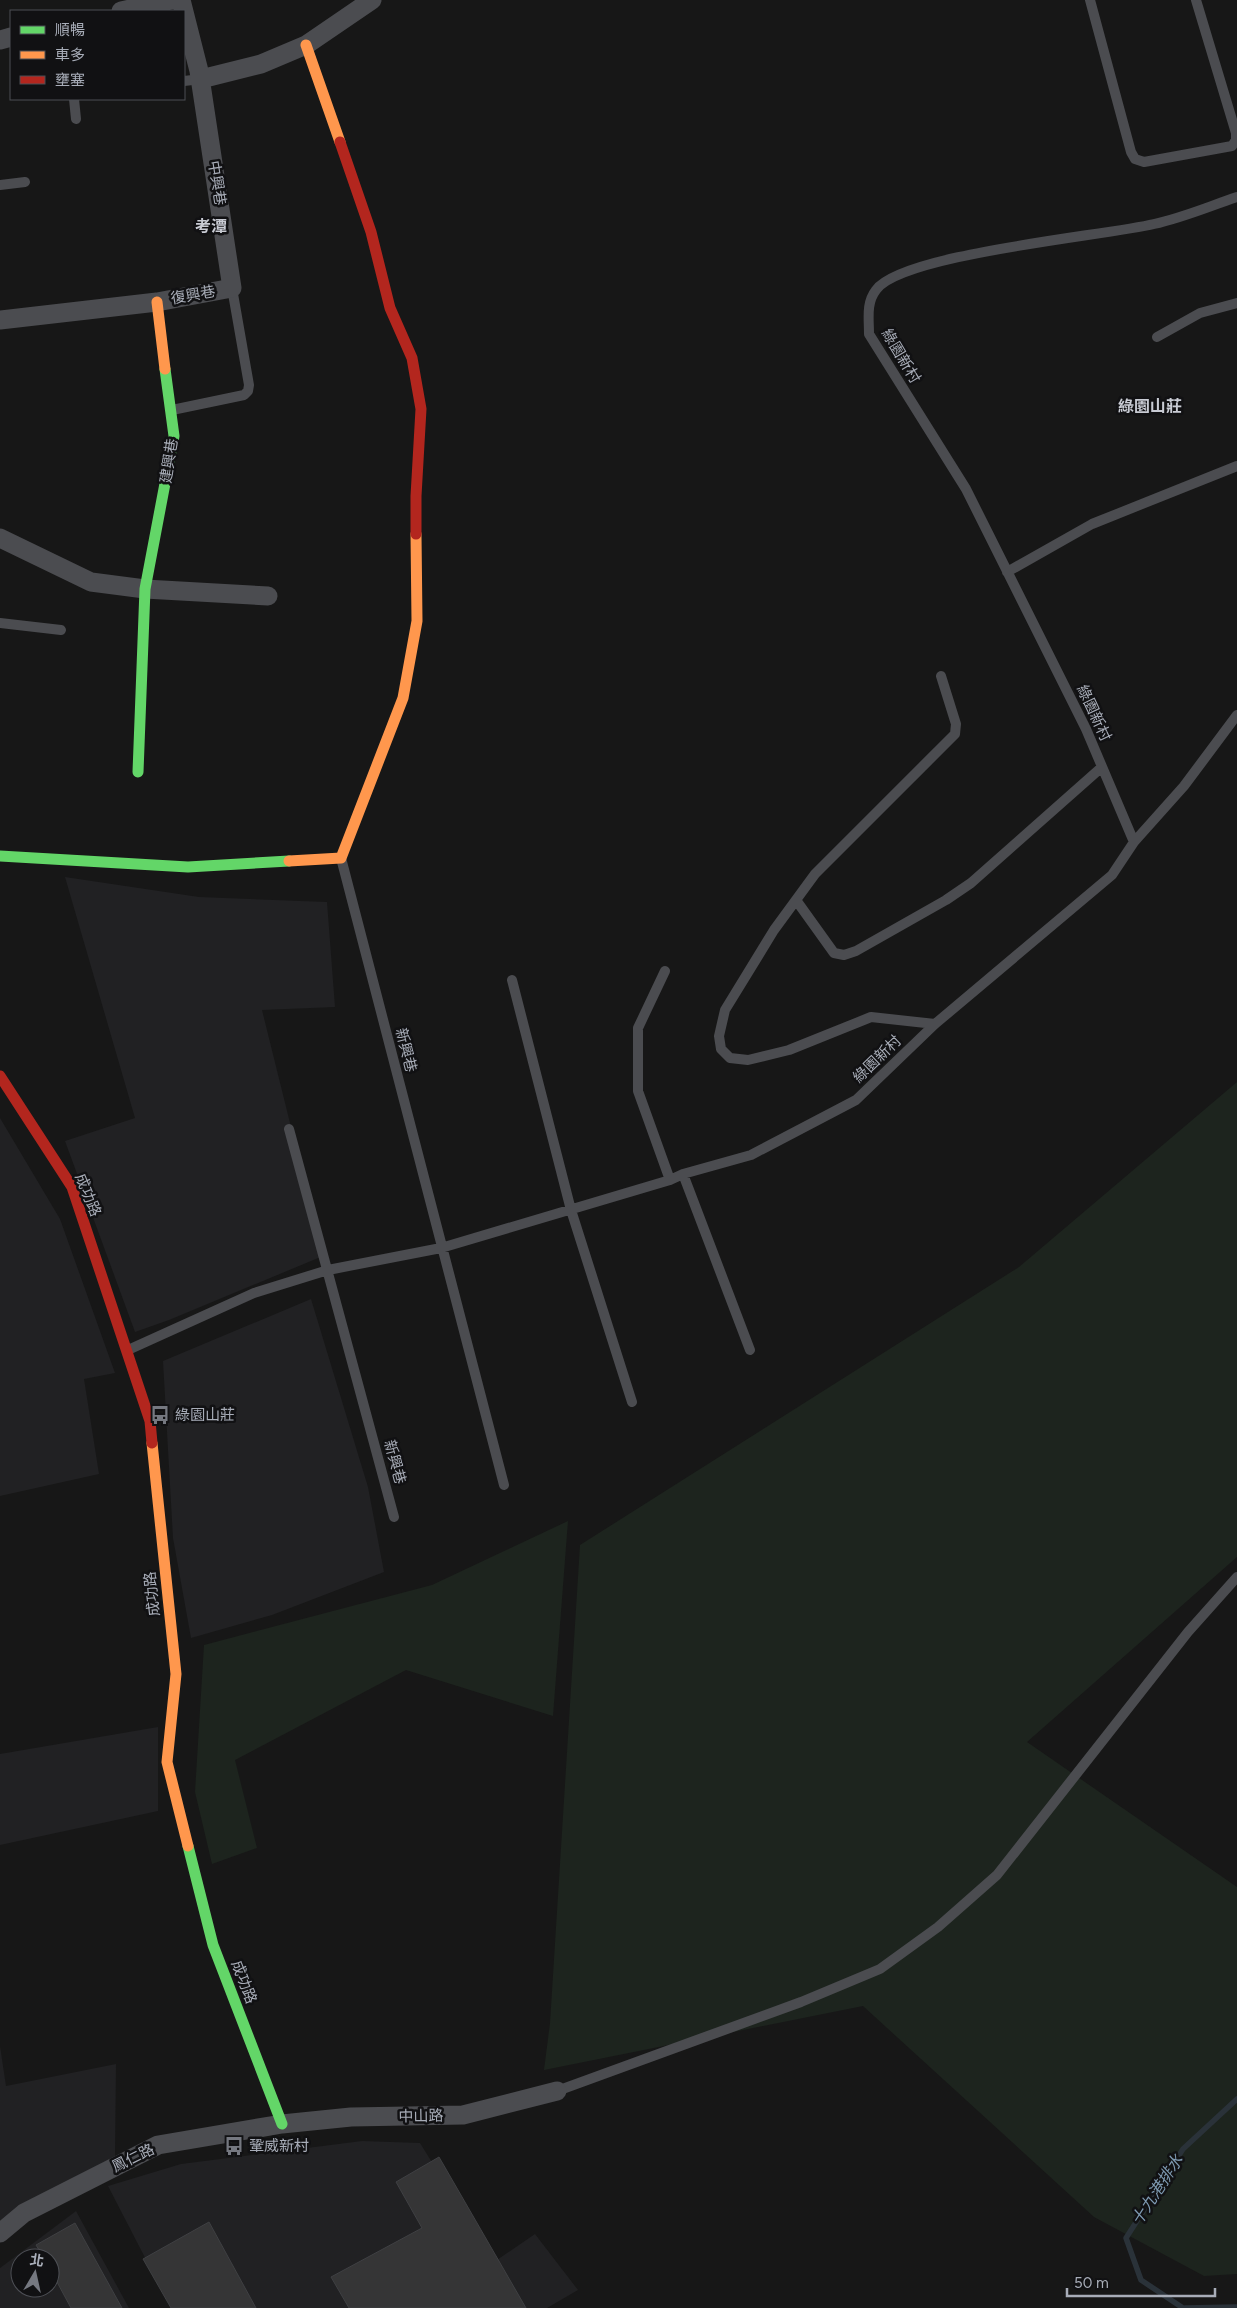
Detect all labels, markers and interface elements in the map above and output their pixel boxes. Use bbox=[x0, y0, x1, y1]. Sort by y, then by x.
legend bbox=[10, 10, 185, 100]
text: 順暢 bbox=[55, 21, 85, 39]
text: 車多 bbox=[55, 46, 85, 64]
text: 壅塞 bbox=[55, 71, 85, 89]
street label: 中興巷 bbox=[205, 159, 229, 207]
district label: 考潭 bbox=[195, 217, 227, 236]
street label: 復興巷 bbox=[169, 282, 217, 308]
street label: 綠園新村 bbox=[878, 326, 924, 386]
district label: 綠園山莊 bbox=[1118, 397, 1182, 416]
street label: 建興巷 bbox=[157, 437, 181, 485]
street label: 綠園新村 bbox=[1073, 682, 1115, 744]
street label: 新興巷 bbox=[392, 1026, 420, 1074]
street label: 綠園新村 bbox=[849, 1032, 905, 1086]
street label: 成功路 bbox=[71, 1171, 105, 1219]
bus stop icon: 綠園山莊 bbox=[149, 1404, 171, 1426]
place label: 綠園山莊 bbox=[175, 1406, 235, 1424]
street label: 新興巷 bbox=[380, 1438, 410, 1486]
street label: 成功路 bbox=[141, 1571, 163, 1617]
street label: 成功路 bbox=[228, 1958, 260, 2006]
street label: 中山路 bbox=[398, 2107, 444, 2125]
bus stop icon: 鞏威新村 bbox=[223, 2135, 245, 2157]
place label: 鞏威新村 bbox=[249, 2137, 309, 2155]
street label: 鳳仁路 bbox=[109, 2140, 157, 2176]
water label: 十九港排水 bbox=[1127, 2150, 1187, 2229]
north arrow bbox=[10, 2248, 60, 2298]
text: 北 bbox=[29, 2251, 45, 2270]
scale bar bbox=[1067, 2266, 1214, 2298]
text: 50 m bbox=[1074, 2274, 1109, 2292]

